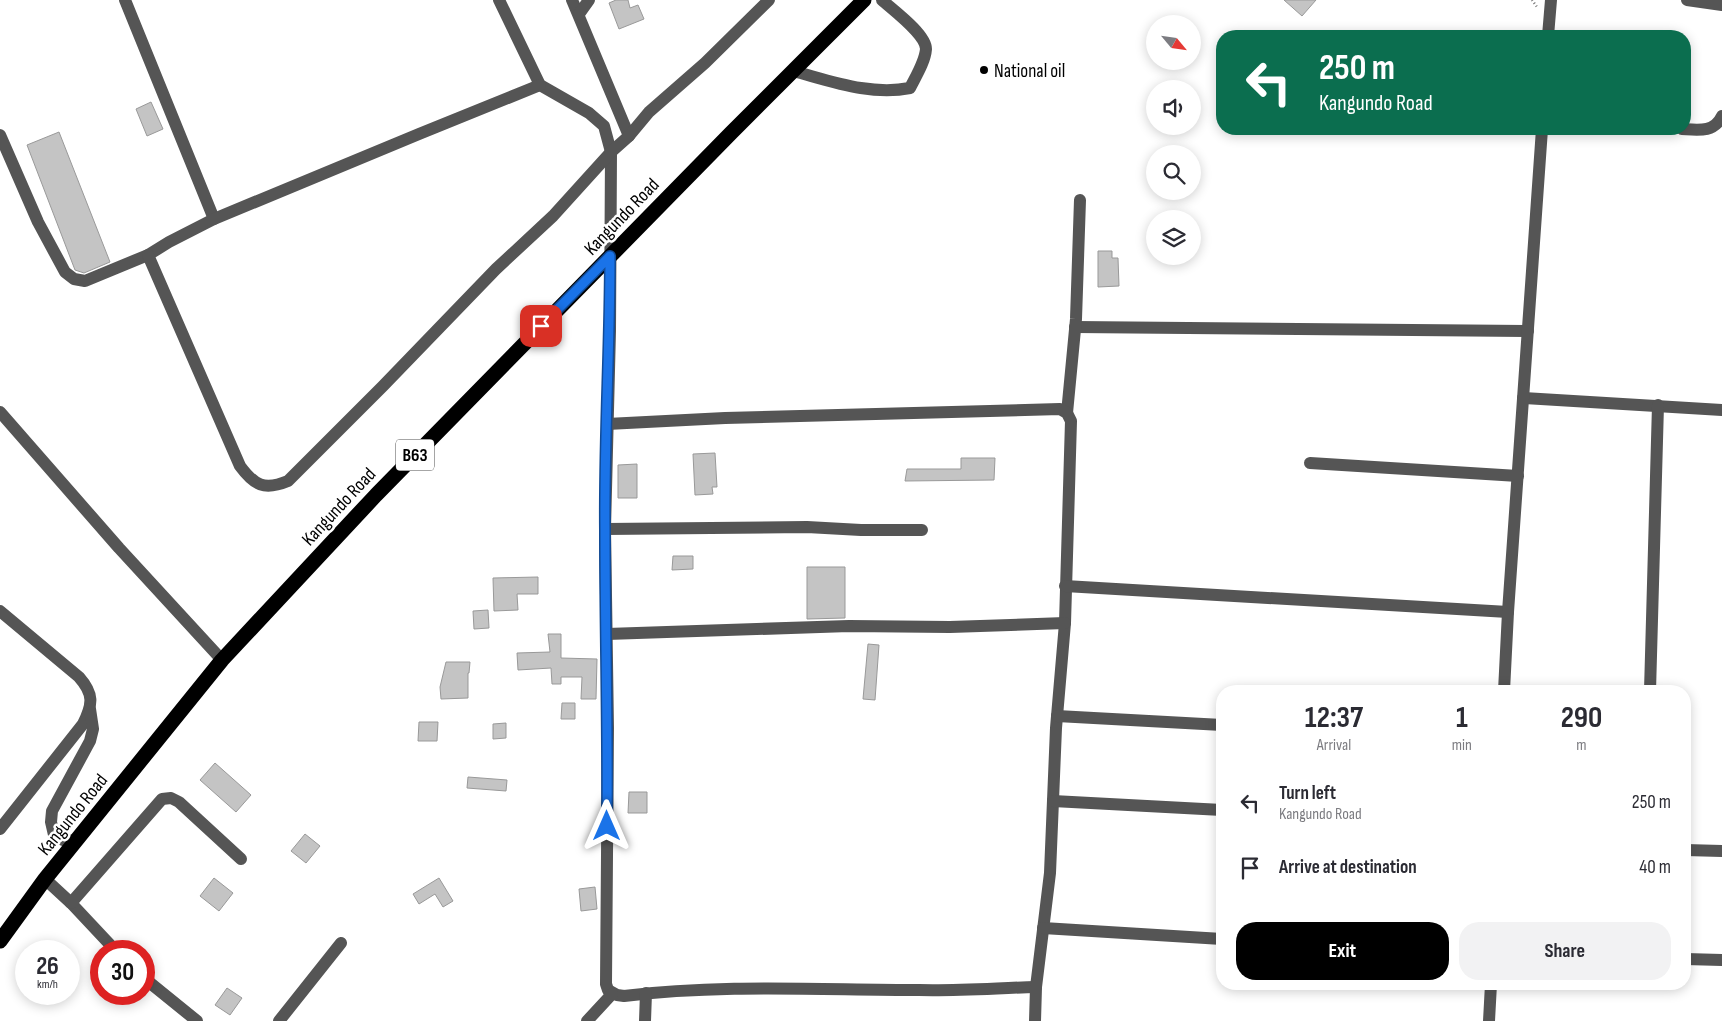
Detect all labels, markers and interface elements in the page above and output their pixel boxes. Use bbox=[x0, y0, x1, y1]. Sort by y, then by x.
north arrow bbox=[1146, 15, 1201, 70]
map controls bbox=[1146, 15, 1201, 265]
text: 250 m bbox=[1319, 47, 1395, 90]
icon: left bbox=[1236, 50, 1301, 115]
place label: National oil bbox=[994, 60, 1065, 83]
marker: National oil bbox=[978, 64, 990, 76]
button: sound bbox=[1146, 80, 1201, 135]
text: Kangundo Road bbox=[1319, 90, 1433, 117]
button: search bbox=[1146, 145, 1201, 200]
street label: Kangundo Road bbox=[580, 174, 664, 260]
button: layers bbox=[1146, 210, 1201, 265]
pin bbox=[520, 305, 562, 347]
icon: arrive bbox=[527, 312, 555, 340]
road number: B63 bbox=[396, 440, 434, 470]
street label: Kangundo Road bbox=[297, 463, 381, 551]
text: 12:37 bbox=[1305, 700, 1363, 736]
text: 1 bbox=[1456, 700, 1468, 736]
text: 290 bbox=[1561, 700, 1602, 736]
text: Arrival bbox=[1317, 736, 1351, 755]
text: min bbox=[1452, 736, 1472, 755]
text: m bbox=[1576, 736, 1587, 755]
street label: Kangundo Road bbox=[33, 770, 113, 860]
text: Turn left bbox=[1279, 782, 1336, 805]
icon: left bbox=[1236, 789, 1264, 817]
text: 250 m bbox=[1632, 791, 1671, 814]
position arrow bbox=[580, 799, 632, 851]
text: Kangundo Road bbox=[1279, 805, 1362, 824]
icon: arrive bbox=[1236, 854, 1264, 882]
text: Arrive at destination bbox=[1279, 856, 1417, 879]
text: 40 m bbox=[1639, 856, 1671, 879]
button: Exit bbox=[1236, 922, 1449, 980]
button: Share bbox=[1459, 922, 1671, 980]
speed limit sign: 30 bbox=[90, 940, 155, 1005]
text: 26 bbox=[36, 951, 59, 982]
text: km/h bbox=[37, 977, 58, 992]

